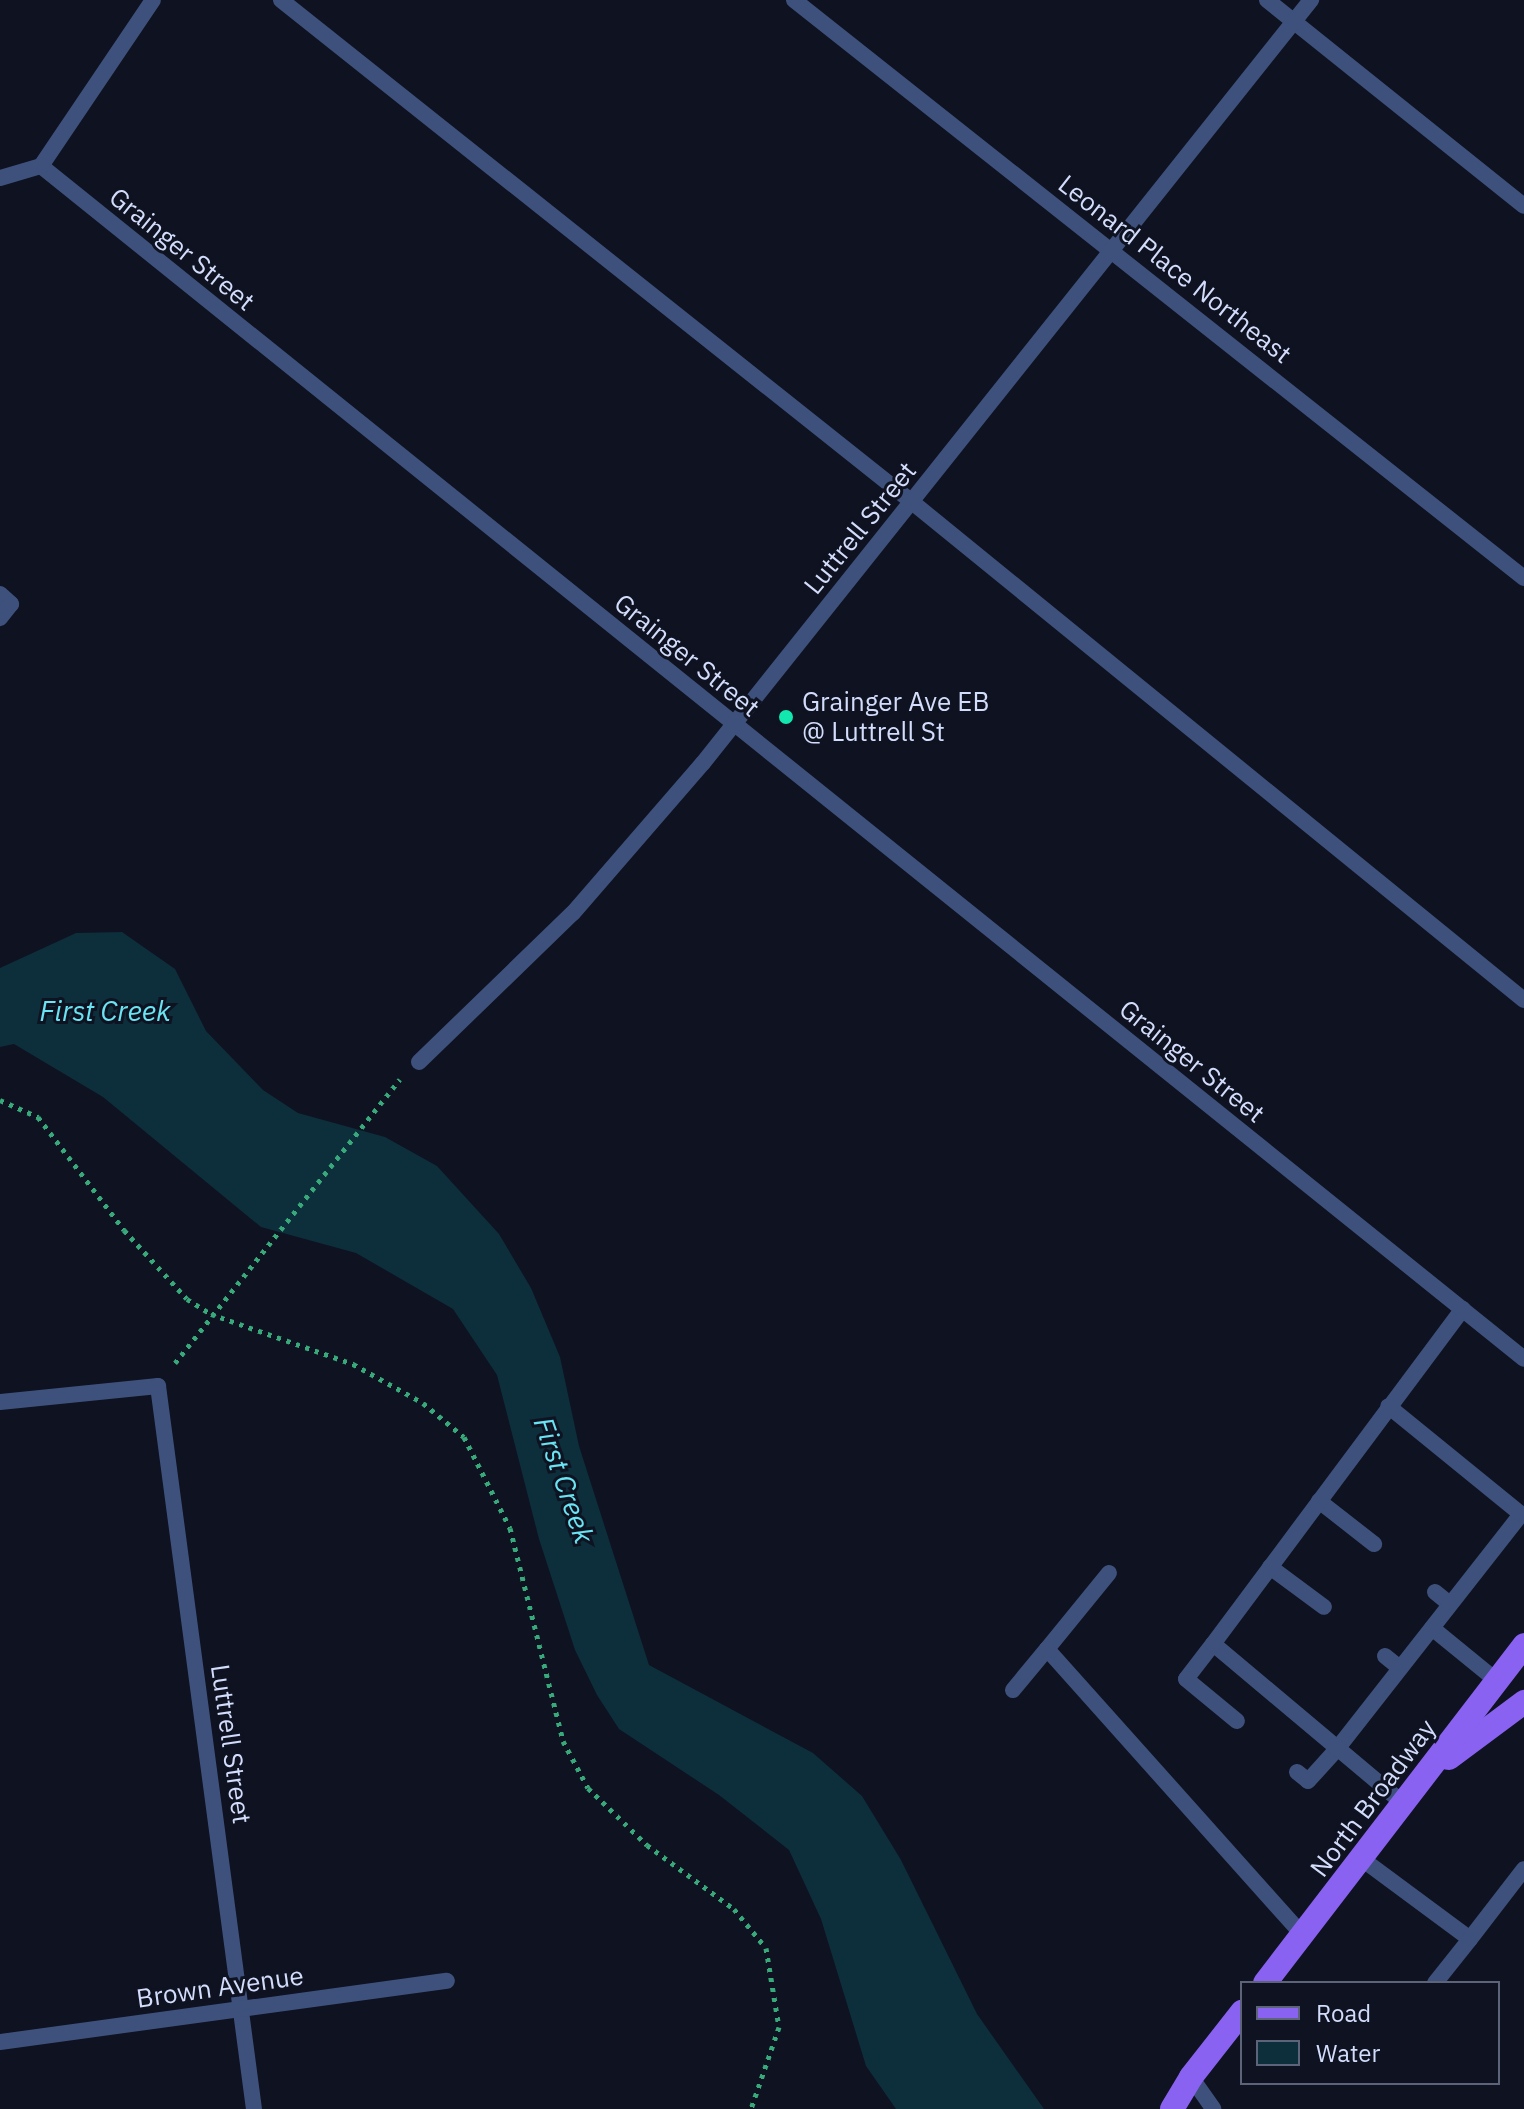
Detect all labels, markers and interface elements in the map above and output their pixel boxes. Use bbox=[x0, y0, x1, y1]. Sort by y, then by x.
street label: Leonard Place Northeast bbox=[1052, 168, 1298, 370]
street label: Grainger Street bbox=[103, 181, 261, 317]
street label: Luttrell Street bbox=[797, 456, 923, 600]
street label: Grainger Street bbox=[608, 587, 766, 723]
place label: Grainger Ave EB @ Luttrell St bbox=[802, 686, 989, 748]
marker: Grainger Ave EB @ Luttrell St bbox=[777, 708, 795, 726]
street label: Grainger Street bbox=[1113, 993, 1271, 1129]
water label: First Creek bbox=[39, 994, 171, 1028]
water label: First Creek bbox=[527, 1413, 601, 1547]
street label: Luttrell Street bbox=[204, 1662, 258, 1826]
street label: North Broadway bbox=[1304, 1713, 1442, 1883]
street label: Brown Avenue bbox=[134, 1960, 306, 2014]
legend bbox=[1240, 1981, 1500, 2085]
text: Road bbox=[1316, 1997, 1371, 2029]
text: Water bbox=[1316, 2037, 1380, 2069]

